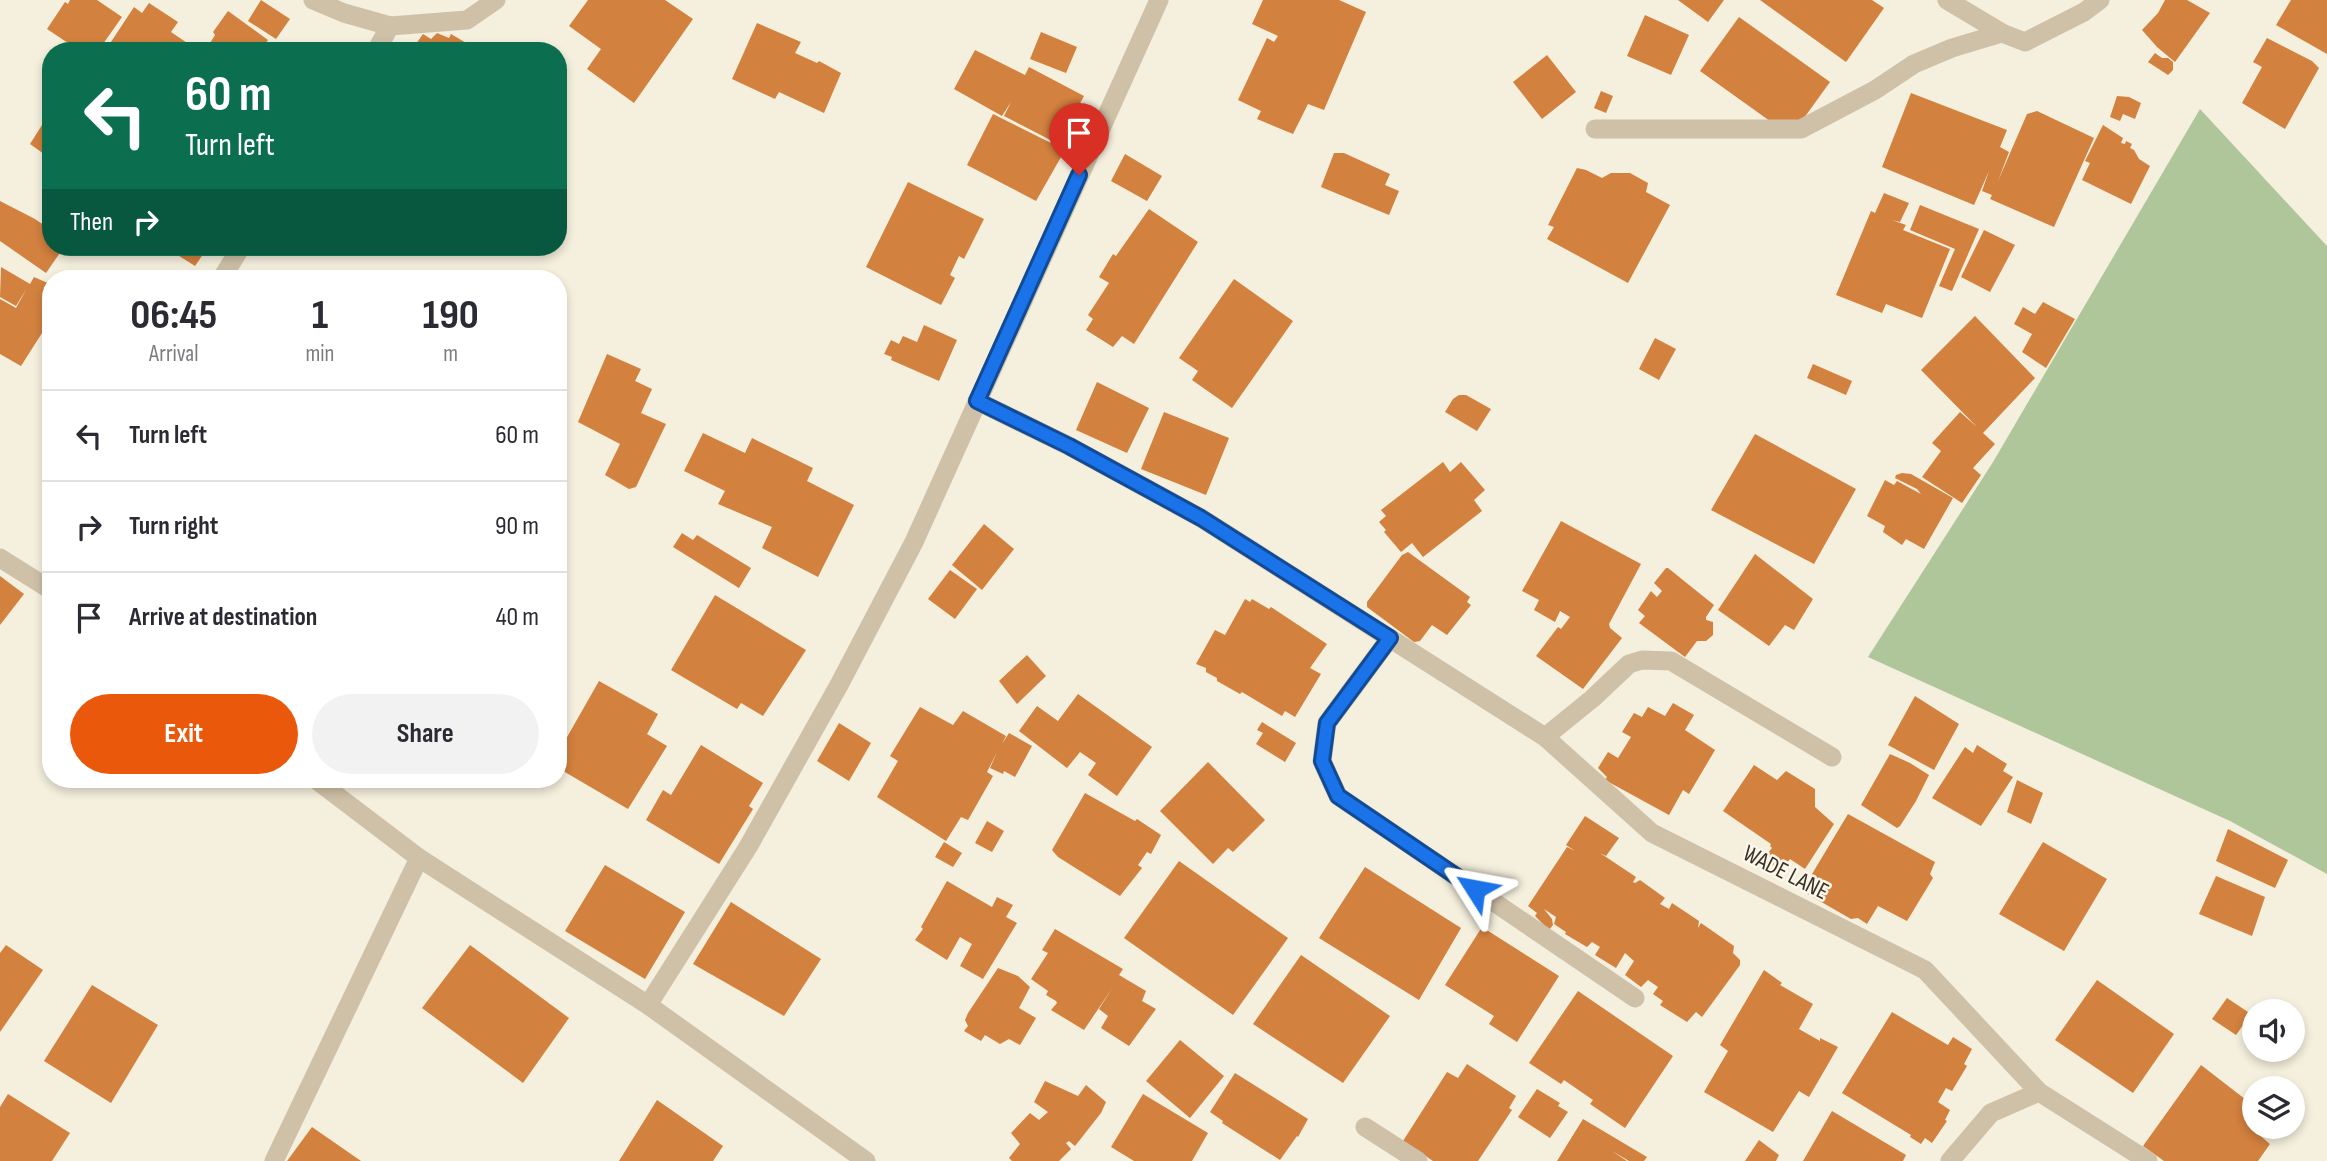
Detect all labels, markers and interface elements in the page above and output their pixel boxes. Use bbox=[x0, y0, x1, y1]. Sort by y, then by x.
text: 60 m bbox=[185, 66, 272, 125]
icon: left bbox=[70, 70, 161, 161]
pin bbox=[1049, 103, 1109, 175]
icon: arrive bbox=[1060, 114, 1098, 152]
text: Turn left bbox=[185, 126, 275, 165]
icon: right bbox=[127, 203, 165, 241]
text: Then bbox=[70, 207, 113, 238]
text: 06:45 bbox=[130, 290, 217, 341]
text: 1 bbox=[312, 290, 328, 341]
text: 190 bbox=[422, 290, 479, 341]
text: Arrival bbox=[149, 340, 198, 368]
text: min bbox=[305, 340, 334, 368]
text: m bbox=[443, 340, 458, 368]
icon: left bbox=[70, 417, 108, 455]
text: Turn left bbox=[129, 420, 207, 451]
text: 60 m bbox=[495, 420, 539, 451]
icon: right bbox=[70, 508, 108, 546]
text: Turn right bbox=[129, 511, 218, 542]
text: 90 m bbox=[495, 511, 539, 542]
icon: arrive bbox=[70, 599, 108, 637]
text: Arrive at destination bbox=[129, 602, 317, 633]
text: 40 m bbox=[496, 602, 539, 633]
button: Exit bbox=[70, 694, 298, 774]
button: Share bbox=[312, 694, 539, 774]
street label: WADE LANE bbox=[1738, 839, 1834, 906]
position arrow bbox=[1438, 852, 1512, 926]
map controls bbox=[2242, 999, 2305, 1139]
button: sound bbox=[2242, 999, 2305, 1062]
button: layers bbox=[2242, 1076, 2305, 1139]

